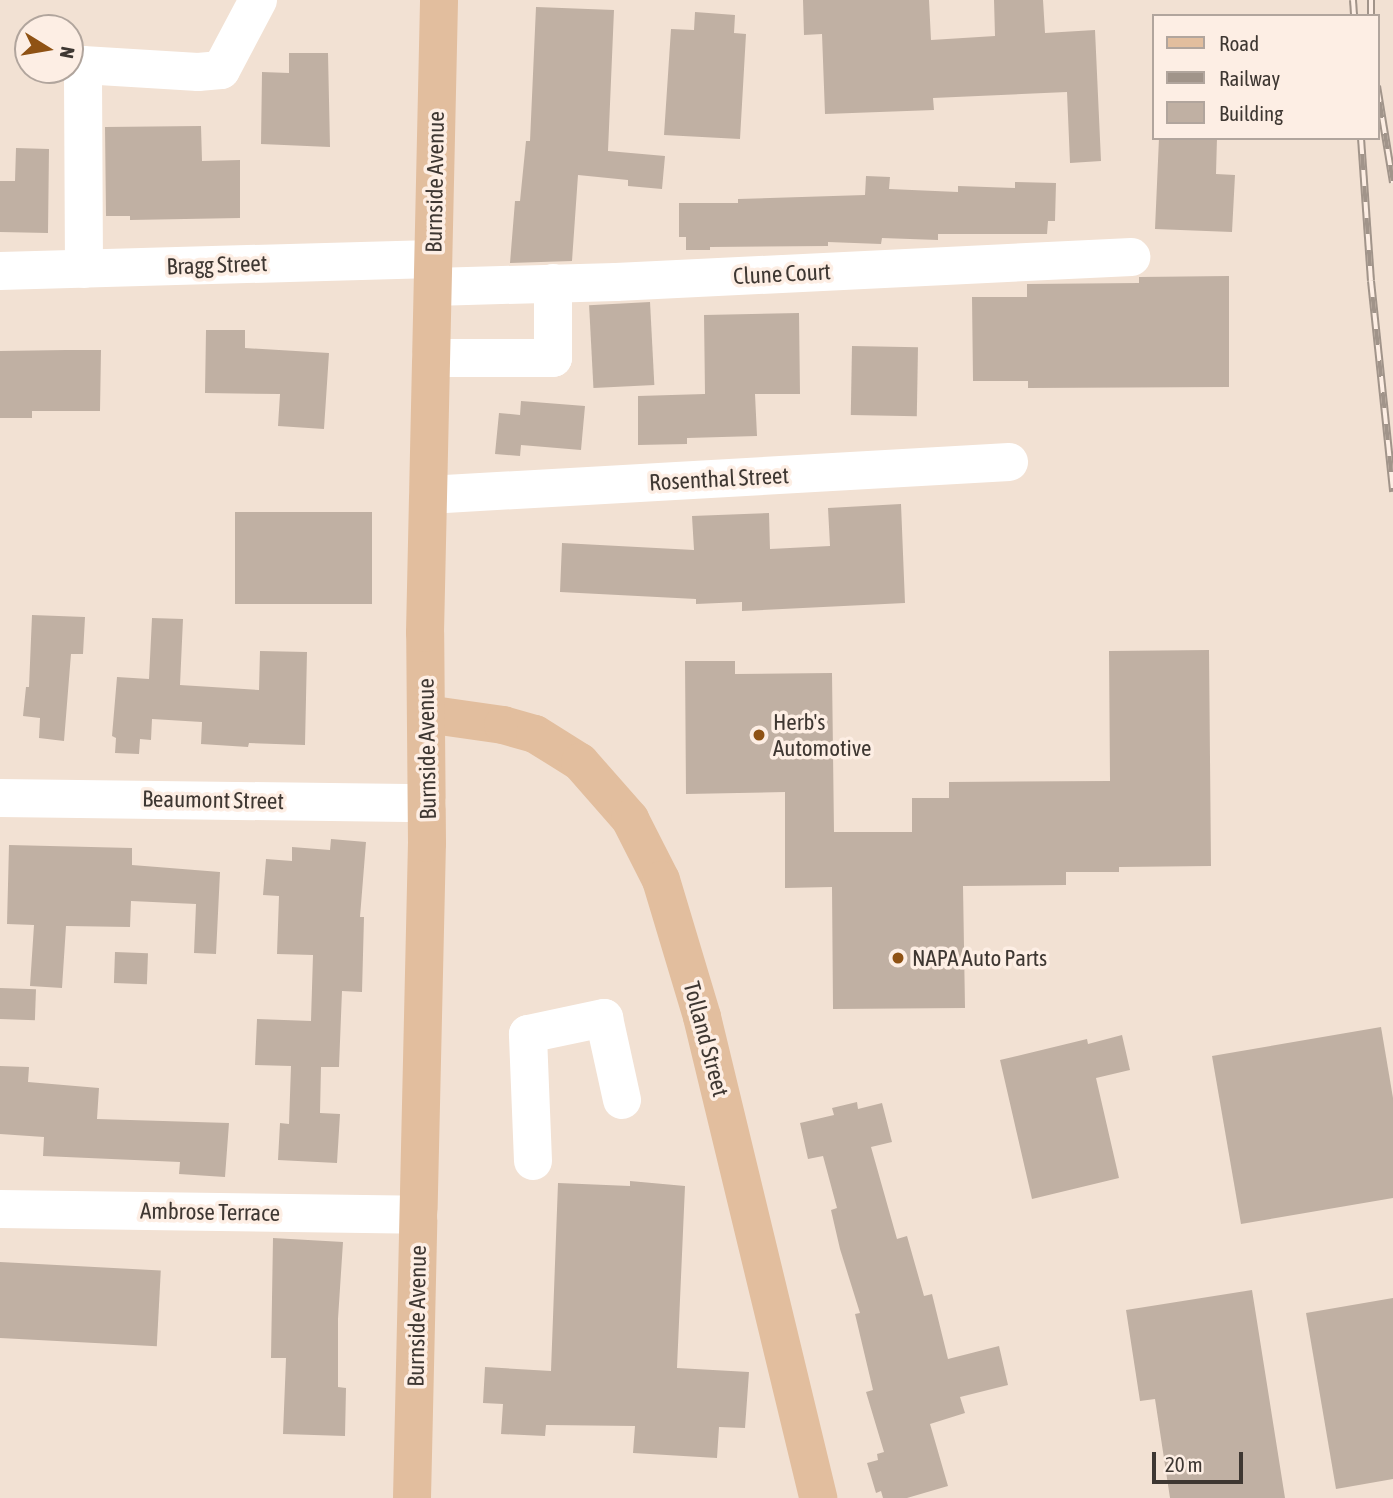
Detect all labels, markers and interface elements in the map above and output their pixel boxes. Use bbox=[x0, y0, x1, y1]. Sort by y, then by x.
north arrow bbox=[14, 14, 84, 84]
legend bbox=[1152, 14, 1379, 140]
text: Road bbox=[1219, 31, 1259, 55]
text: N bbox=[56, 45, 80, 60]
text: Railway bbox=[1219, 66, 1280, 90]
text: Building bbox=[1219, 101, 1283, 125]
street label: Burnside Avenue bbox=[420, 111, 450, 253]
street label: Bragg Street bbox=[166, 249, 268, 281]
street label: Clune Court bbox=[732, 258, 832, 290]
street label: Rosenthal Street bbox=[648, 462, 790, 496]
street label: Burnside Avenue bbox=[412, 678, 442, 820]
place label: Herb's Automotive bbox=[773, 708, 872, 762]
marker: Herb's Automotive bbox=[751, 727, 767, 743]
street label: Beaumont Street bbox=[142, 785, 284, 815]
place label: NAPA Auto Parts bbox=[912, 944, 1047, 972]
marker: NAPA Auto Parts bbox=[890, 950, 906, 966]
street label: Tolland Street bbox=[677, 978, 735, 1100]
street label: Ambrose Terrace bbox=[140, 1197, 280, 1227]
street label: Burnside Avenue bbox=[402, 1245, 432, 1387]
scale bar bbox=[1155, 1438, 1246, 1482]
text: 20 m bbox=[1165, 1452, 1203, 1476]

